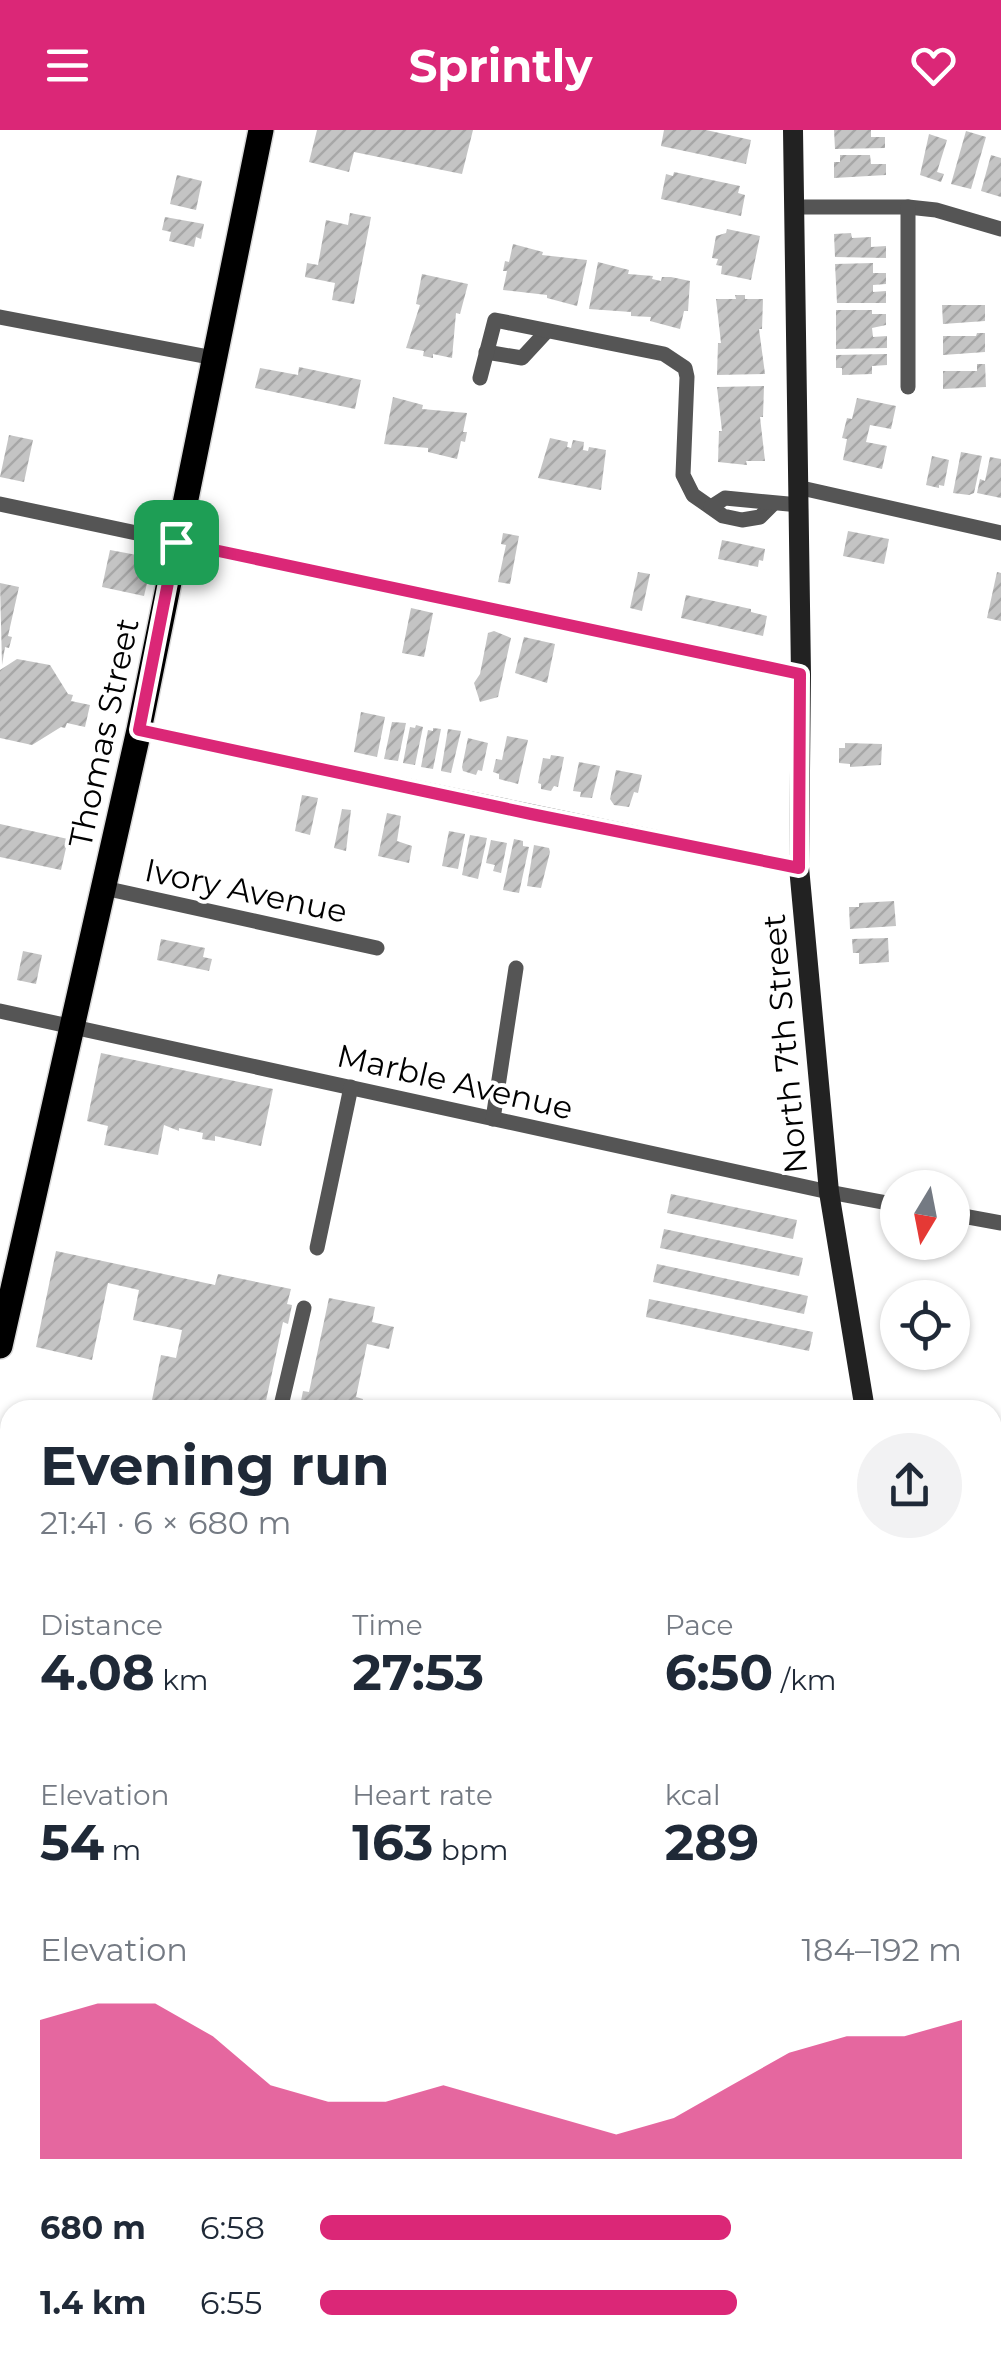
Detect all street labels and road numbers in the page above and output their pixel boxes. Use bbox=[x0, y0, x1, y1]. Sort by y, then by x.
street label: Thomas Street bbox=[60, 615, 147, 851]
street label: Ivory Avenue bbox=[141, 850, 351, 931]
street label: North 7th Street bbox=[754, 913, 815, 1176]
street label: Marble Avenue bbox=[333, 1035, 577, 1128]

